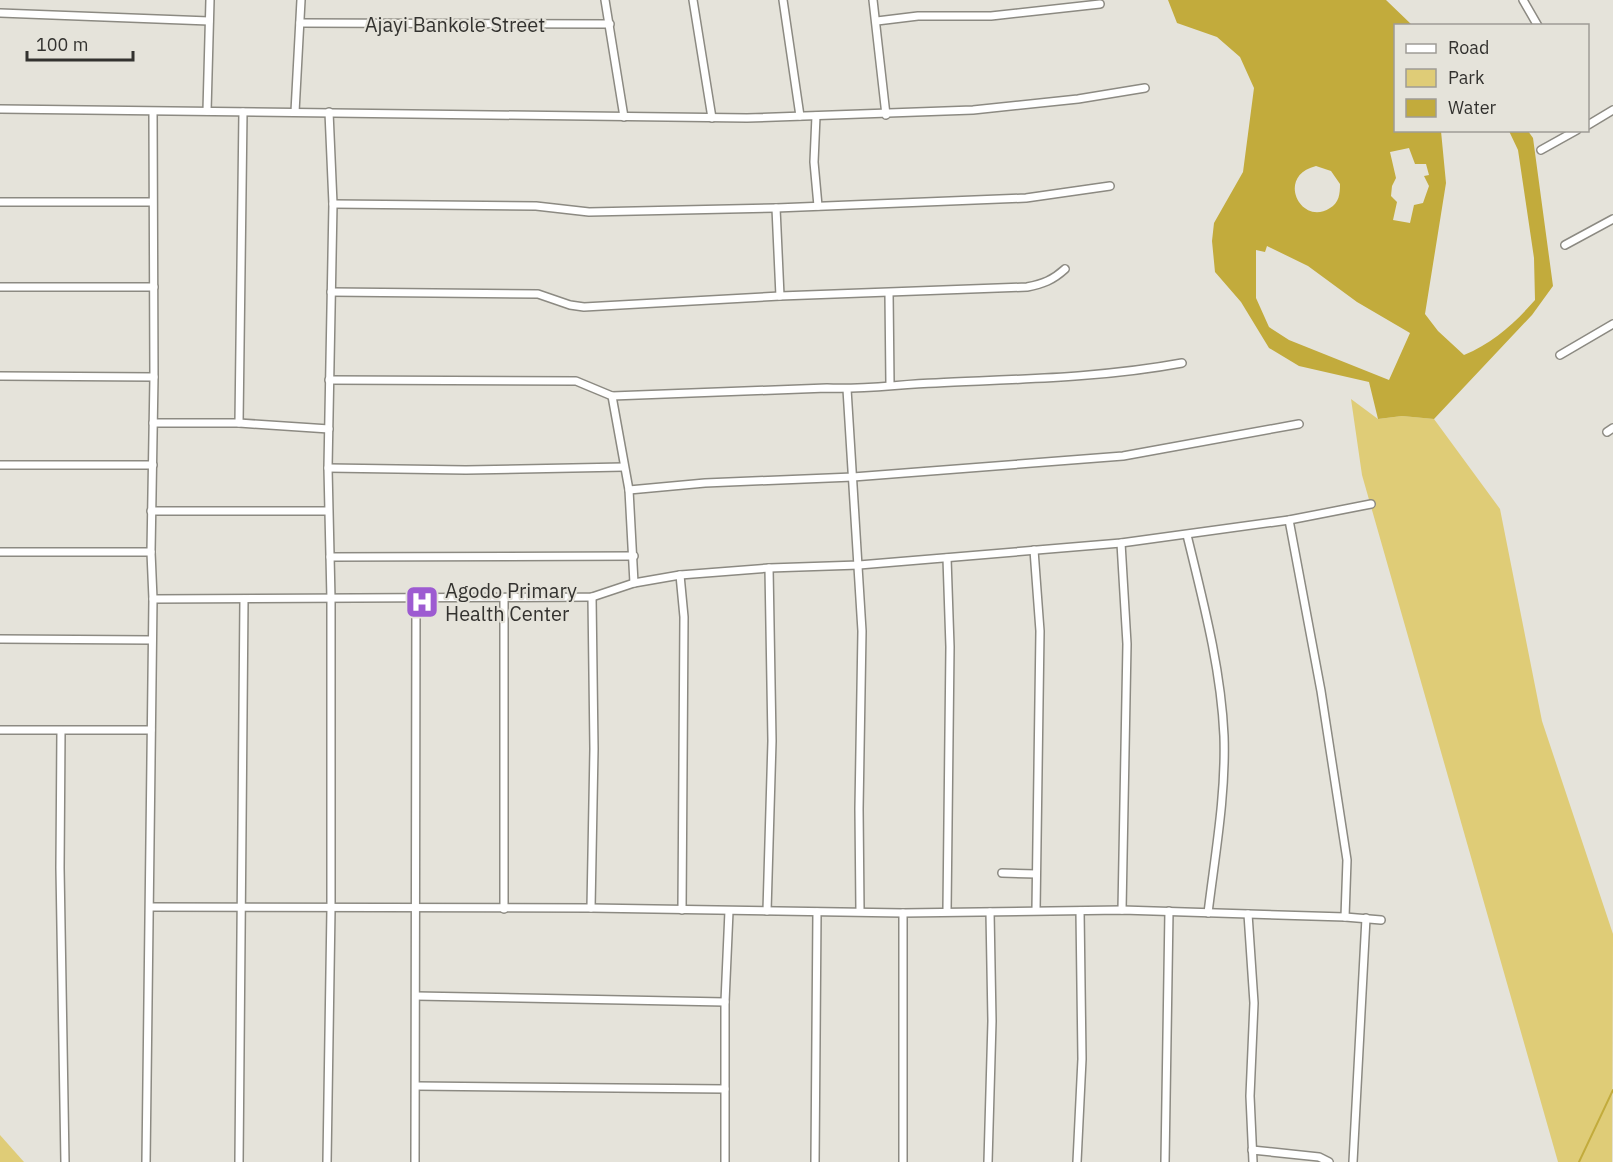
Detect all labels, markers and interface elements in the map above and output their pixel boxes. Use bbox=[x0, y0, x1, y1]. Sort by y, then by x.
street label: Ajayi Bankole Street bbox=[365, 11, 545, 38]
scale bar bbox=[27, 24, 134, 62]
legend bbox=[1394, 24, 1589, 132]
text: 100 m bbox=[36, 33, 88, 56]
text: Road bbox=[1448, 36, 1489, 59]
text: Park bbox=[1448, 66, 1485, 89]
text: Water bbox=[1448, 96, 1497, 119]
place label: Agodo Primary Health Center bbox=[445, 577, 577, 627]
hospital icon: Agodo Primary Health Center bbox=[404, 584, 440, 620]

